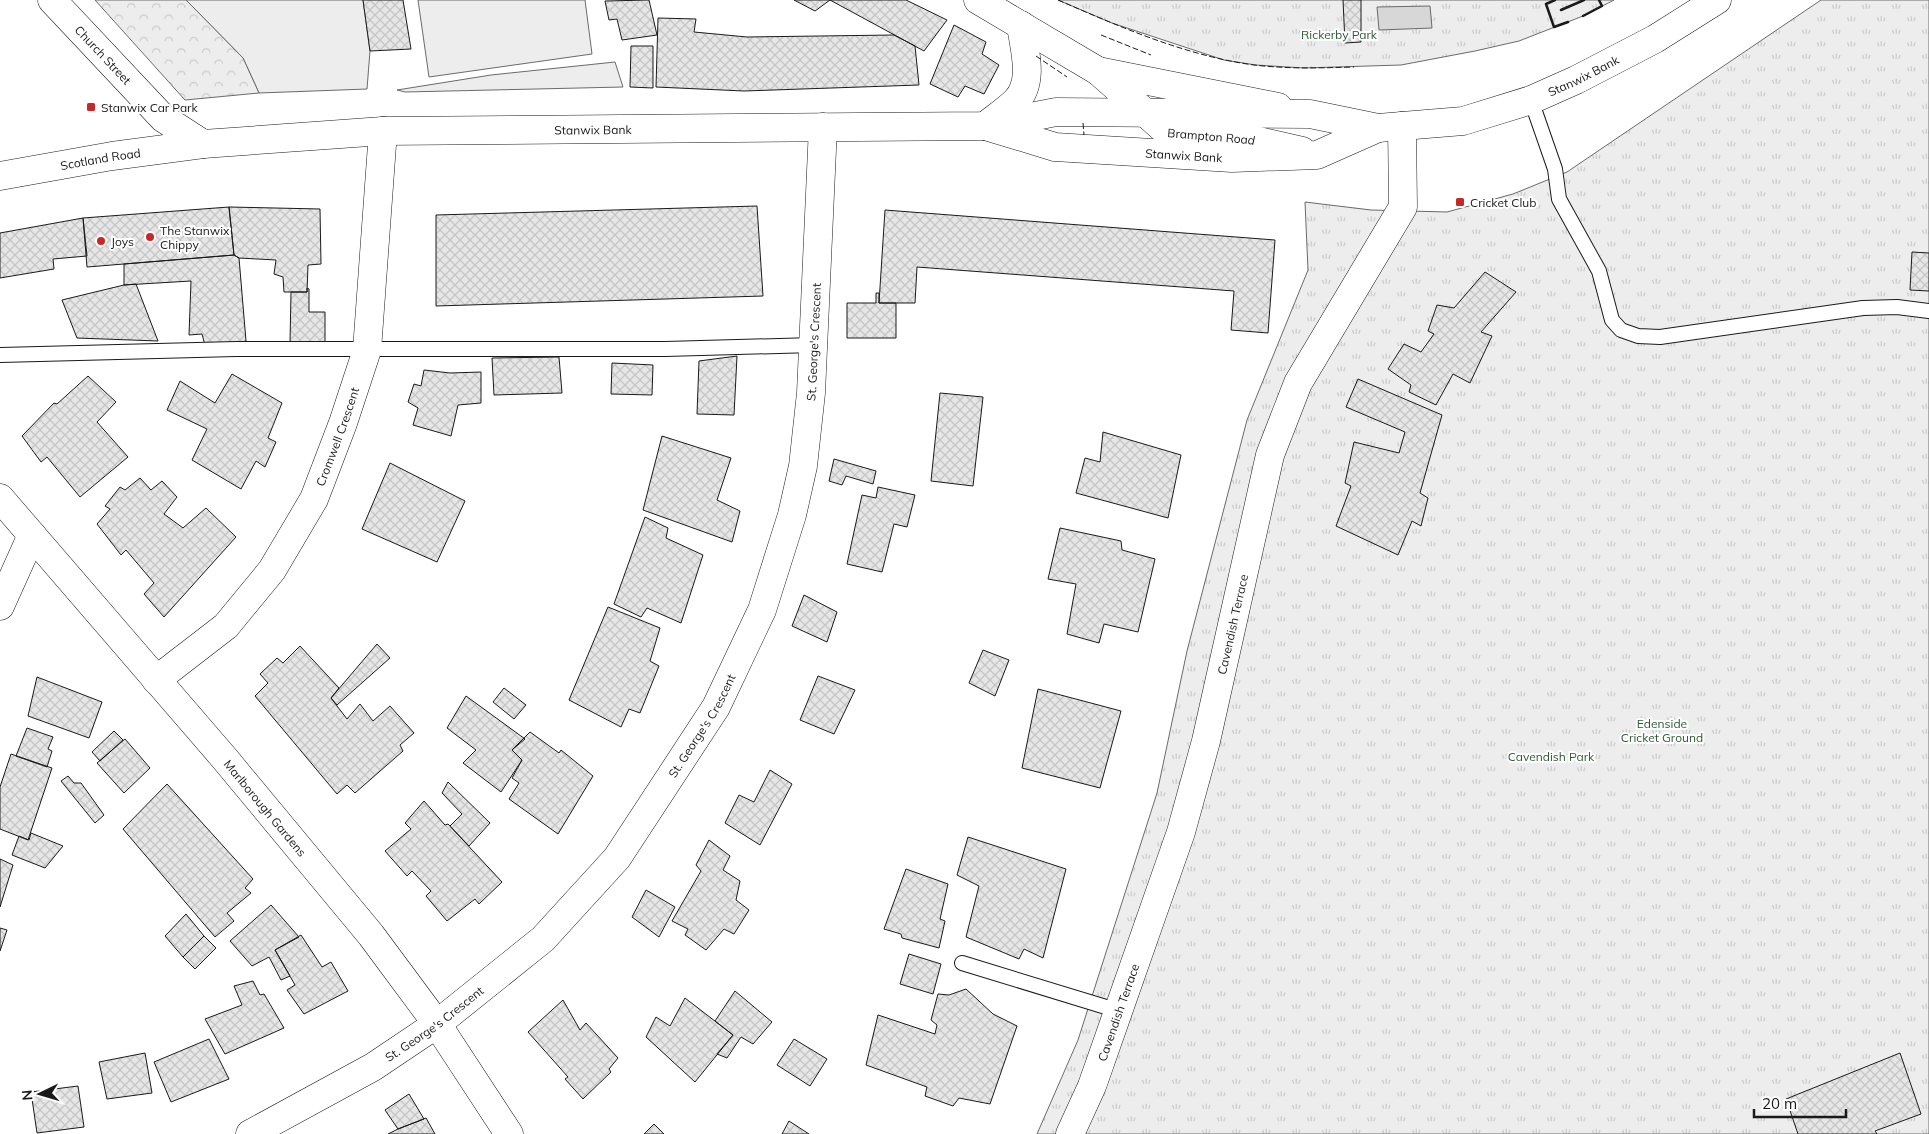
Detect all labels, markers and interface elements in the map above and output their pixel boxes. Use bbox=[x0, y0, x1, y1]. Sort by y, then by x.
street label: Church Street bbox=[72, 22, 135, 87]
park label: Rickerby Park bbox=[1301, 27, 1378, 42]
street label: Stanwix Bank bbox=[1545, 51, 1622, 99]
place label: Stanwix Car Park bbox=[101, 100, 198, 115]
marker: Stanwix Car Park bbox=[85, 101, 97, 113]
street label: Stanwix Bank bbox=[554, 121, 633, 137]
street label: Brampton Road bbox=[1167, 125, 1257, 147]
street label: Scotland Road bbox=[59, 145, 142, 173]
street label: Stanwix Bank bbox=[1145, 145, 1224, 165]
place label: Cricket Club bbox=[1470, 195, 1536, 210]
marker: Cricket Club bbox=[1454, 196, 1466, 208]
place label: The Stanwix Chippy bbox=[160, 223, 230, 252]
marker: The Stanwix Chippy bbox=[144, 231, 156, 243]
place label: Joys bbox=[111, 234, 134, 249]
marker: Joys bbox=[95, 235, 107, 247]
street label: St. George's Crescent bbox=[803, 283, 823, 402]
street label: Cromwell Crescent bbox=[312, 385, 362, 488]
street label: Cavendish Terrace bbox=[1214, 573, 1251, 676]
street label: St. George's Crescent bbox=[665, 671, 738, 780]
park label: Edenside Cricket Ground bbox=[1621, 716, 1703, 745]
park label: Cavendish Park bbox=[1508, 749, 1595, 764]
street label: Marlborough Gardens bbox=[221, 756, 310, 859]
street label: Cavendish Terrace bbox=[1094, 961, 1142, 1063]
street label: St. George's Crescent bbox=[382, 982, 486, 1064]
north arrow bbox=[15, 1069, 65, 1119]
scale bar bbox=[1754, 1086, 1846, 1118]
text: N bbox=[18, 1089, 36, 1101]
text: 20 m bbox=[1762, 1094, 1797, 1113]

